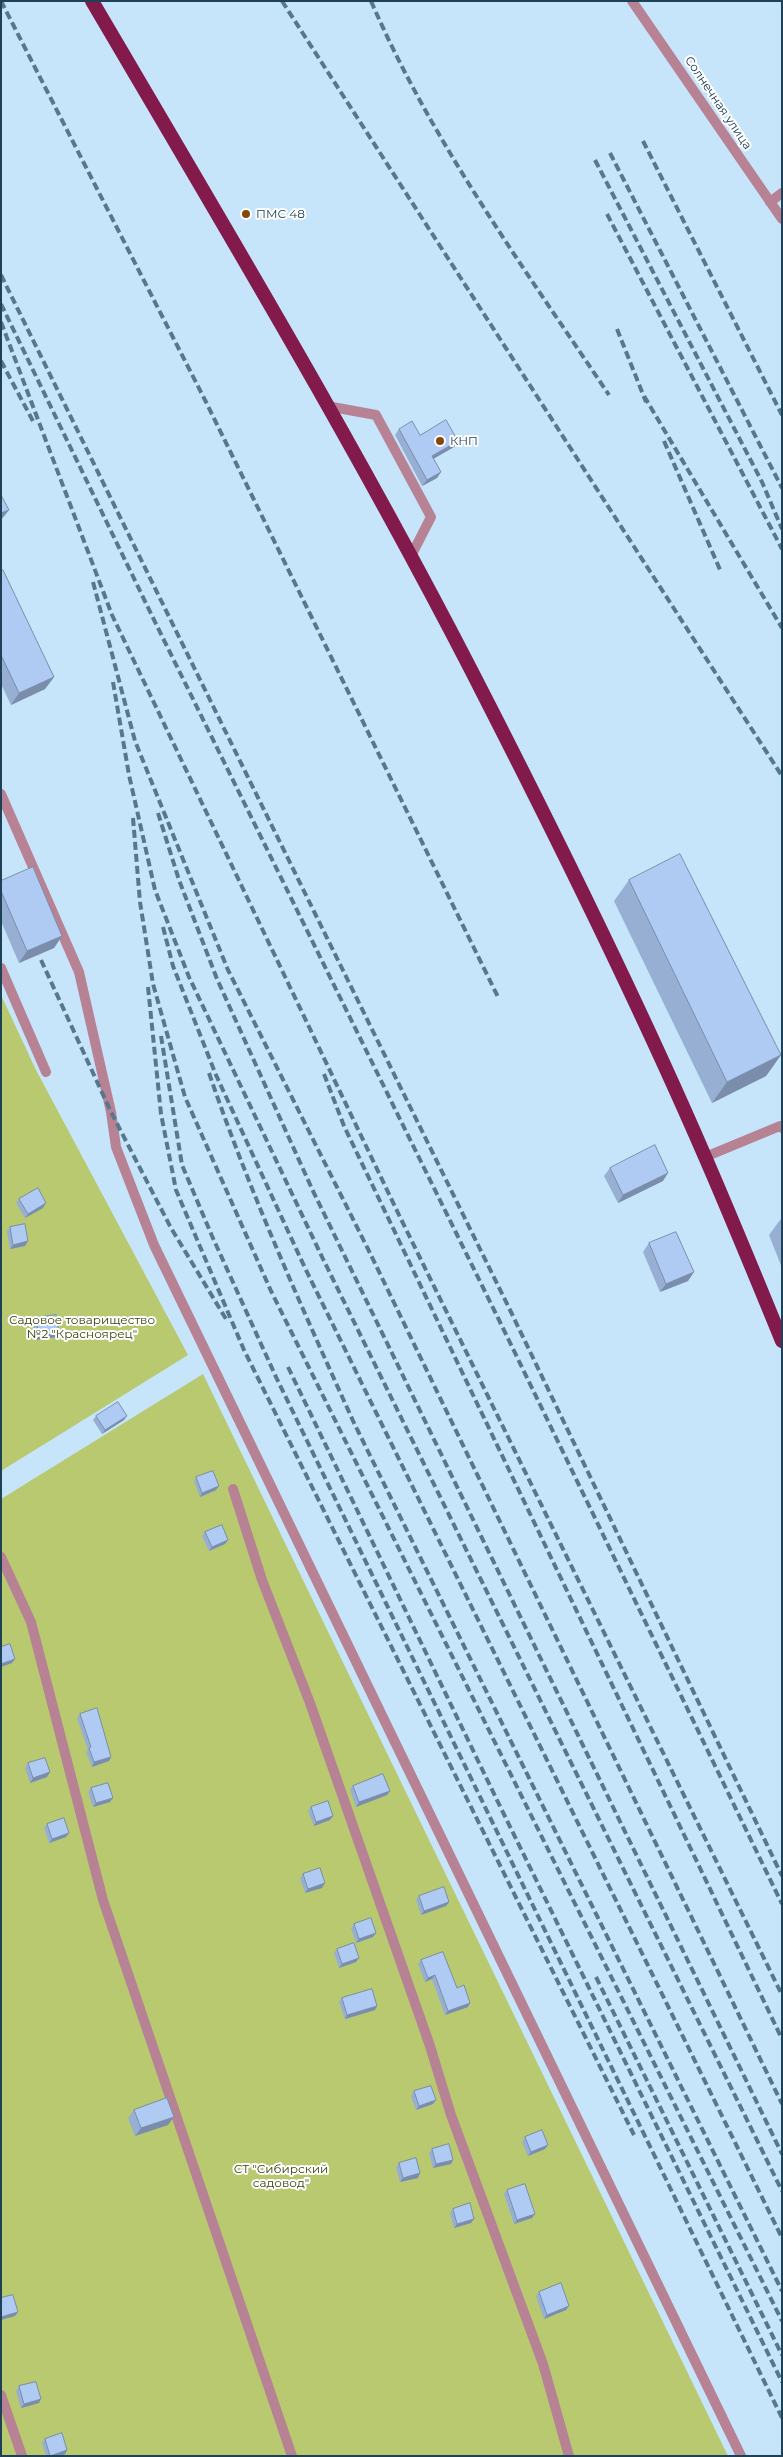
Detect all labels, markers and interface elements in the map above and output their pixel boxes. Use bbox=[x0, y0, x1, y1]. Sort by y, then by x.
street label: Солнечная улица bbox=[682, 54, 754, 152]
place label: ПМС 48 bbox=[256, 207, 305, 221]
marker: ПМС 48 bbox=[240, 208, 252, 220]
place label: КНП bbox=[450, 434, 478, 448]
marker: КНП bbox=[434, 435, 446, 447]
park label: Садовое товарищество №2 "Красноярец" bbox=[9, 1313, 155, 1341]
park label: СТ "Сибирский садовод" bbox=[234, 2162, 328, 2190]

